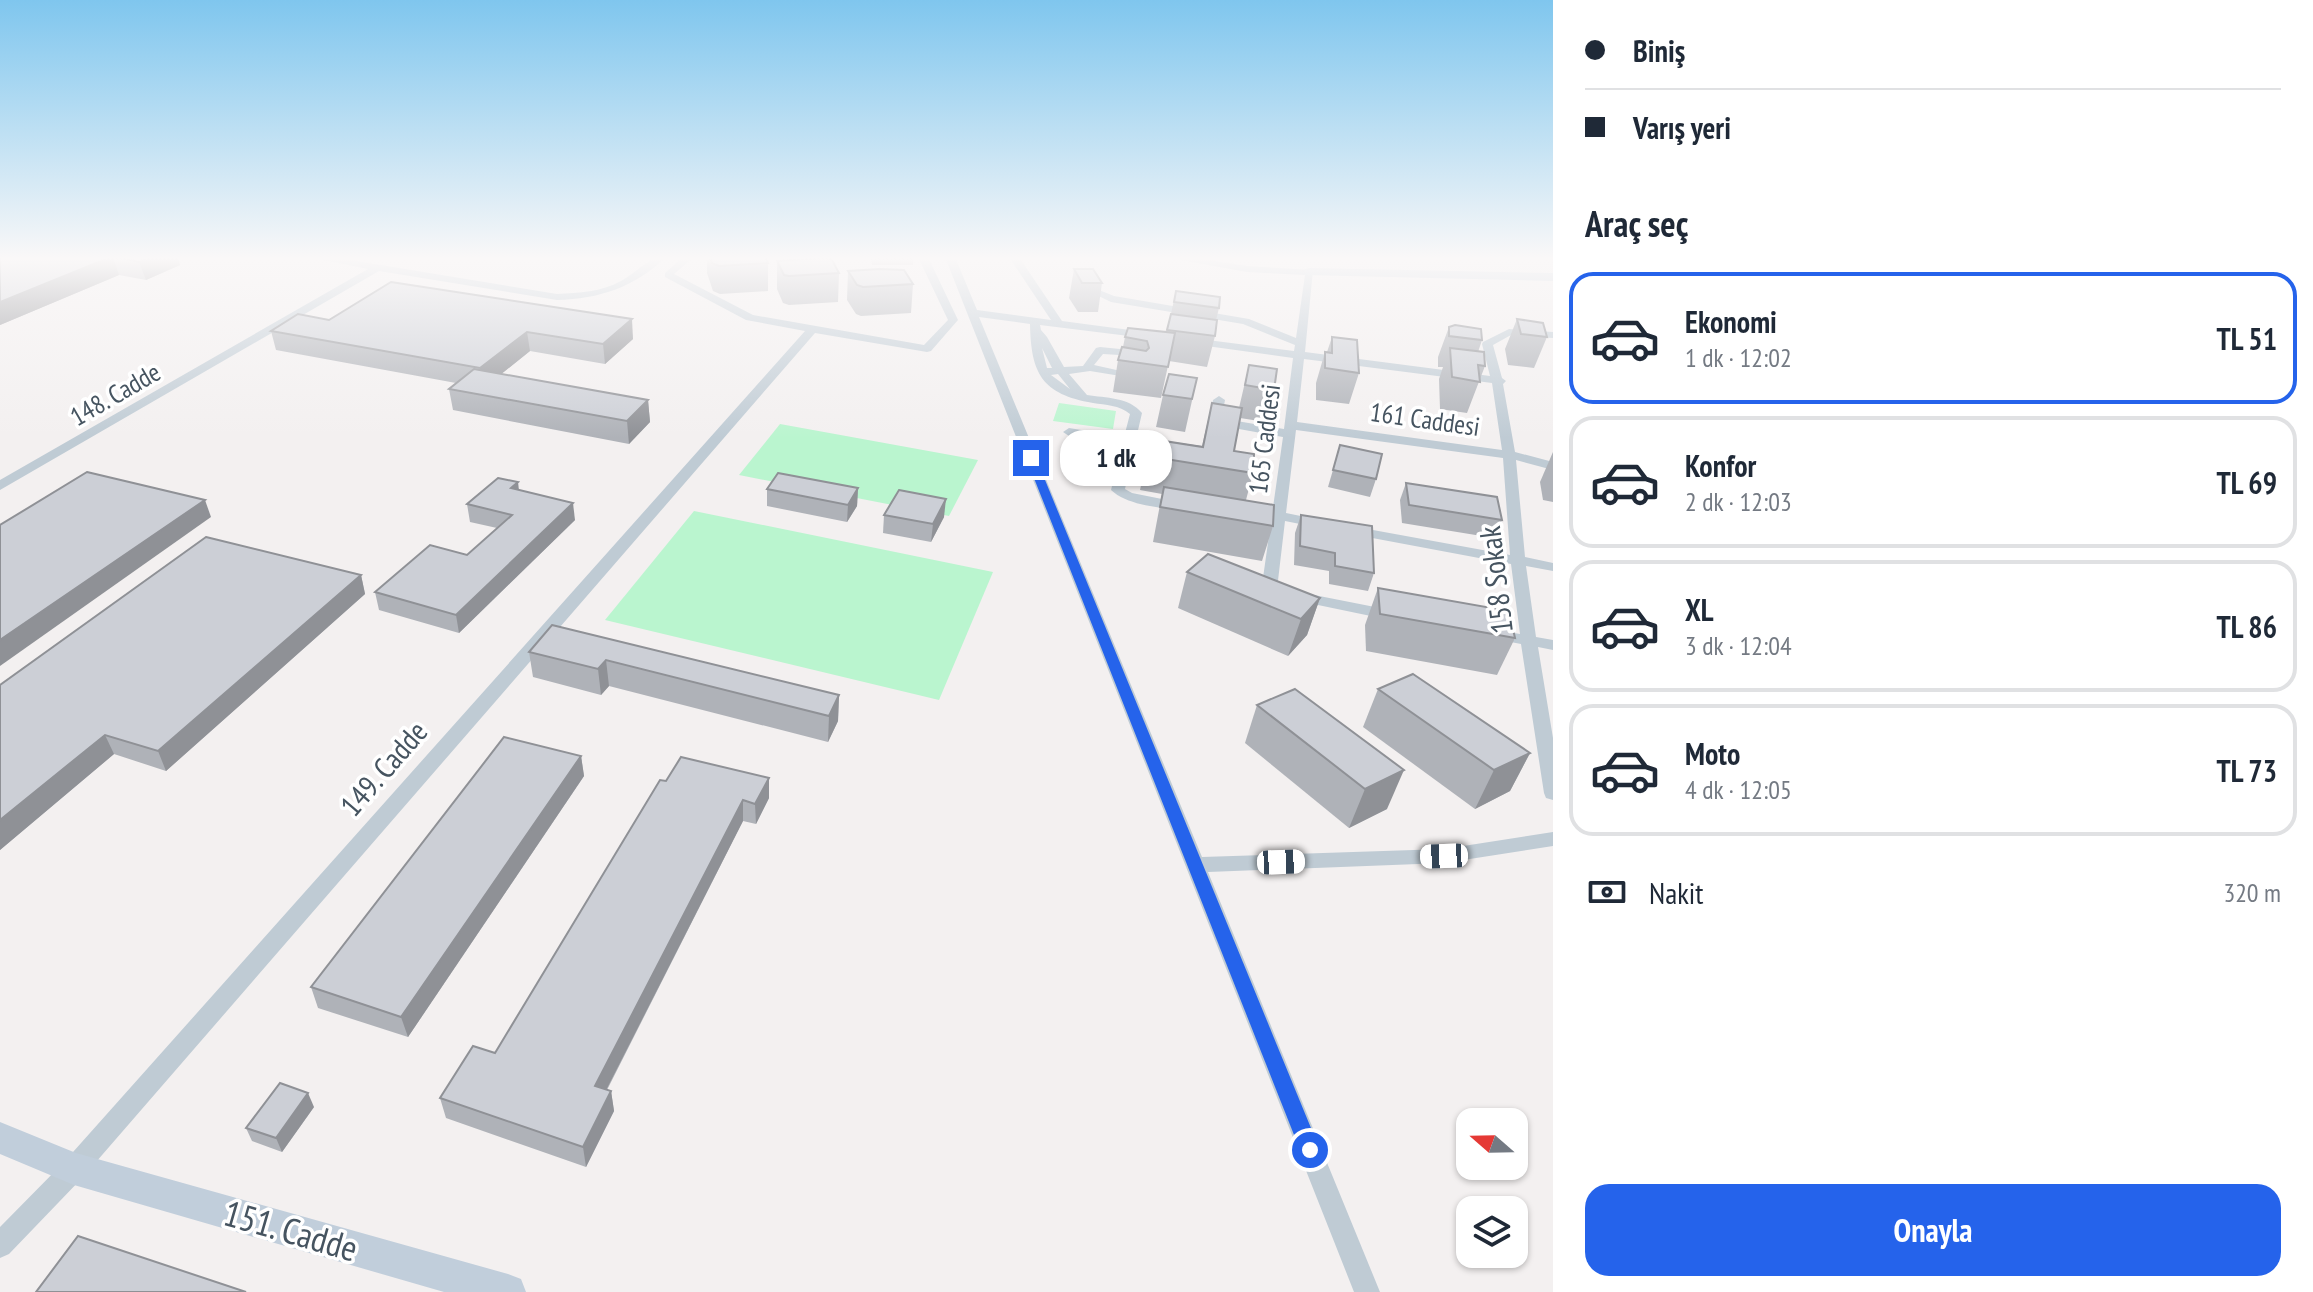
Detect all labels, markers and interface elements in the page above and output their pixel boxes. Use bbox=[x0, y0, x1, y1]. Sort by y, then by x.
text: Biniş bbox=[1633, 31, 1685, 70]
text: Varış yeri bbox=[1633, 108, 1731, 147]
text: Araç seç bbox=[1585, 200, 1688, 247]
icon: car bbox=[1589, 302, 1661, 374]
text: Ekonomi bbox=[1685, 302, 1777, 341]
text: TL 51 bbox=[2217, 319, 2277, 358]
text: 1 dk · 12:02 bbox=[1685, 341, 1792, 374]
street label: 148. Cadde bbox=[64, 355, 166, 433]
street label: 165 Caddesi bbox=[1241, 382, 1287, 496]
street label: 161 Caddesi bbox=[1368, 395, 1482, 443]
callout: 1 dk bbox=[1059, 430, 1171, 486]
route end bbox=[1013, 440, 1049, 476]
text: 1 dk bbox=[1096, 441, 1136, 474]
icon: car bbox=[1589, 446, 1661, 518]
text: Konfor bbox=[1685, 446, 1756, 485]
text: TL 69 bbox=[2217, 463, 2277, 502]
text: 2 dk · 12:03 bbox=[1685, 485, 1792, 518]
street label: 158 Sokak bbox=[1469, 524, 1521, 636]
icon: car bbox=[1589, 590, 1661, 662]
text: XL bbox=[1685, 590, 1714, 629]
text: TL 86 bbox=[2217, 607, 2277, 646]
text: 3 dk · 12:04 bbox=[1685, 629, 1792, 662]
street label: 149. Cadde bbox=[331, 712, 435, 824]
icon: car bbox=[1589, 734, 1661, 806]
text: Moto bbox=[1685, 734, 1740, 773]
text: TL 73 bbox=[2217, 751, 2277, 790]
text: 4 dk · 12:05 bbox=[1685, 773, 1792, 806]
car bbox=[1420, 843, 1468, 869]
car bbox=[1257, 849, 1305, 875]
icon: cash bbox=[1585, 870, 1629, 914]
text: Nakit bbox=[1649, 873, 1704, 912]
text: 320 m bbox=[2223, 876, 2281, 909]
north arrow bbox=[1456, 1108, 1528, 1180]
map controls bbox=[1456, 1108, 1528, 1268]
route start bbox=[1292, 1132, 1328, 1168]
button: Onayla bbox=[1585, 1184, 2281, 1276]
street label: 151. Cadde bbox=[219, 1189, 363, 1271]
button: layers bbox=[1456, 1196, 1528, 1268]

